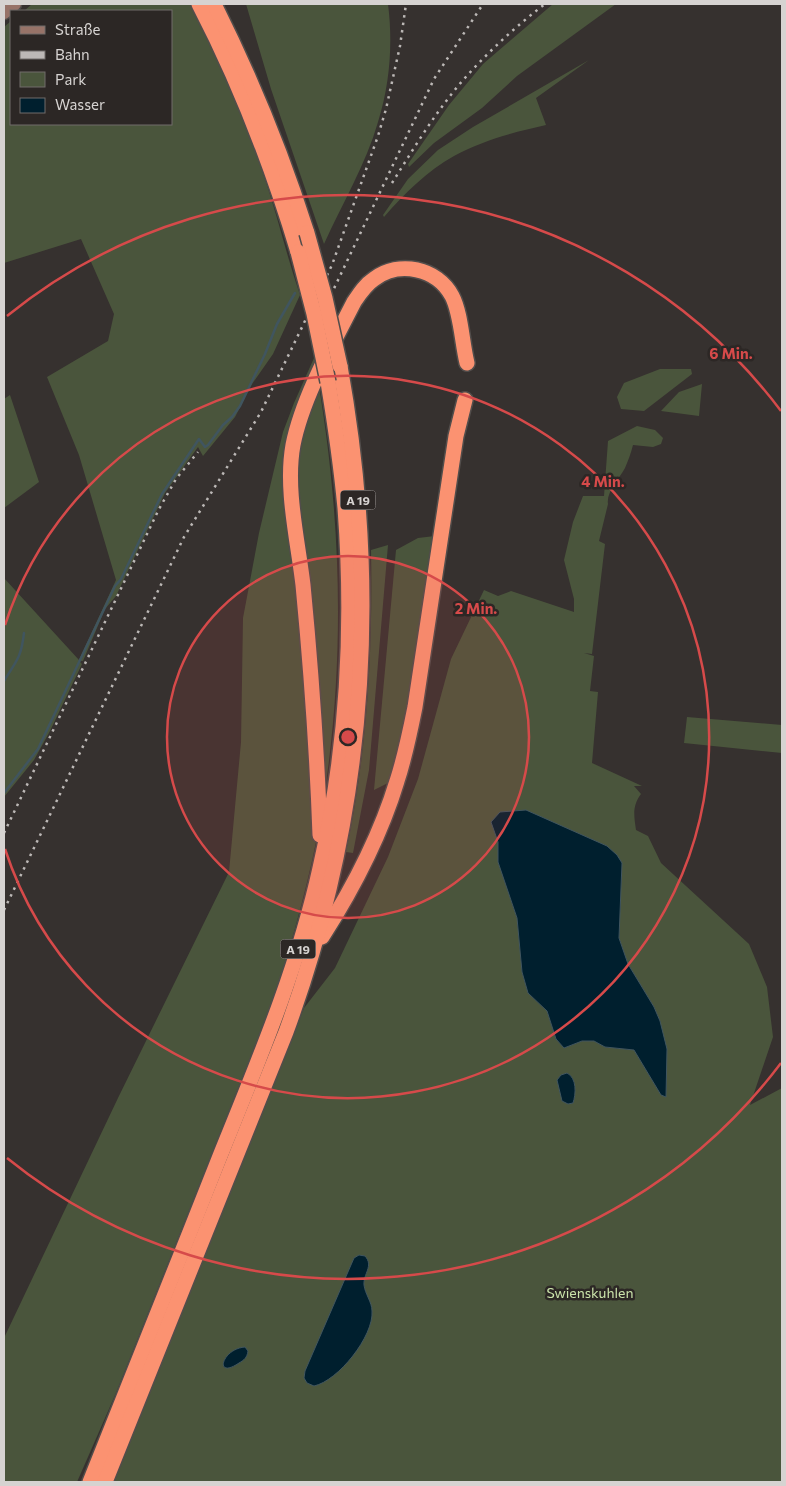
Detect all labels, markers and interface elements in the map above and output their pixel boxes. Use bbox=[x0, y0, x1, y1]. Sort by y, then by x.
legend bbox=[10, 10, 172, 125]
text: Straße bbox=[55, 20, 101, 38]
text: Bahn bbox=[55, 45, 90, 63]
text: Park bbox=[55, 70, 86, 88]
text: Wasser bbox=[55, 95, 105, 113]
text: 6 Min. bbox=[709, 344, 753, 362]
text: 4 Min. bbox=[581, 472, 625, 490]
road number: A 19 bbox=[340, 490, 376, 510]
text: 2 Min. bbox=[455, 599, 497, 617]
centre of rings bbox=[339, 728, 357, 746]
road number: A 19 bbox=[280, 940, 316, 959]
park label: Swienskuhlen bbox=[547, 1284, 633, 1301]

